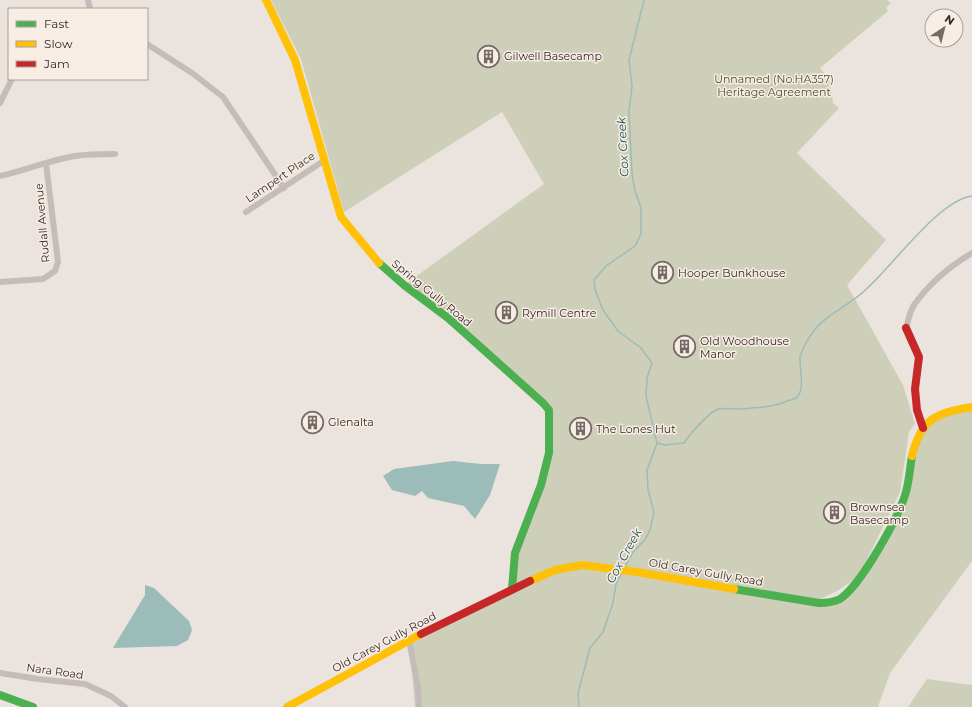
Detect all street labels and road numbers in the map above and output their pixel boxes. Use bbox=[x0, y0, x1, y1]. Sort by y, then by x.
street label: Lampert Place bbox=[243, 148, 318, 205]
street label: Rudall Avenue bbox=[32, 182, 52, 263]
street label: Spring Gully Road bbox=[389, 256, 475, 330]
street label: Old Carey Gully Road bbox=[648, 555, 764, 589]
street label: Old Carey Gully Road bbox=[330, 609, 438, 675]
street label: Nara Road bbox=[26, 660, 84, 682]

